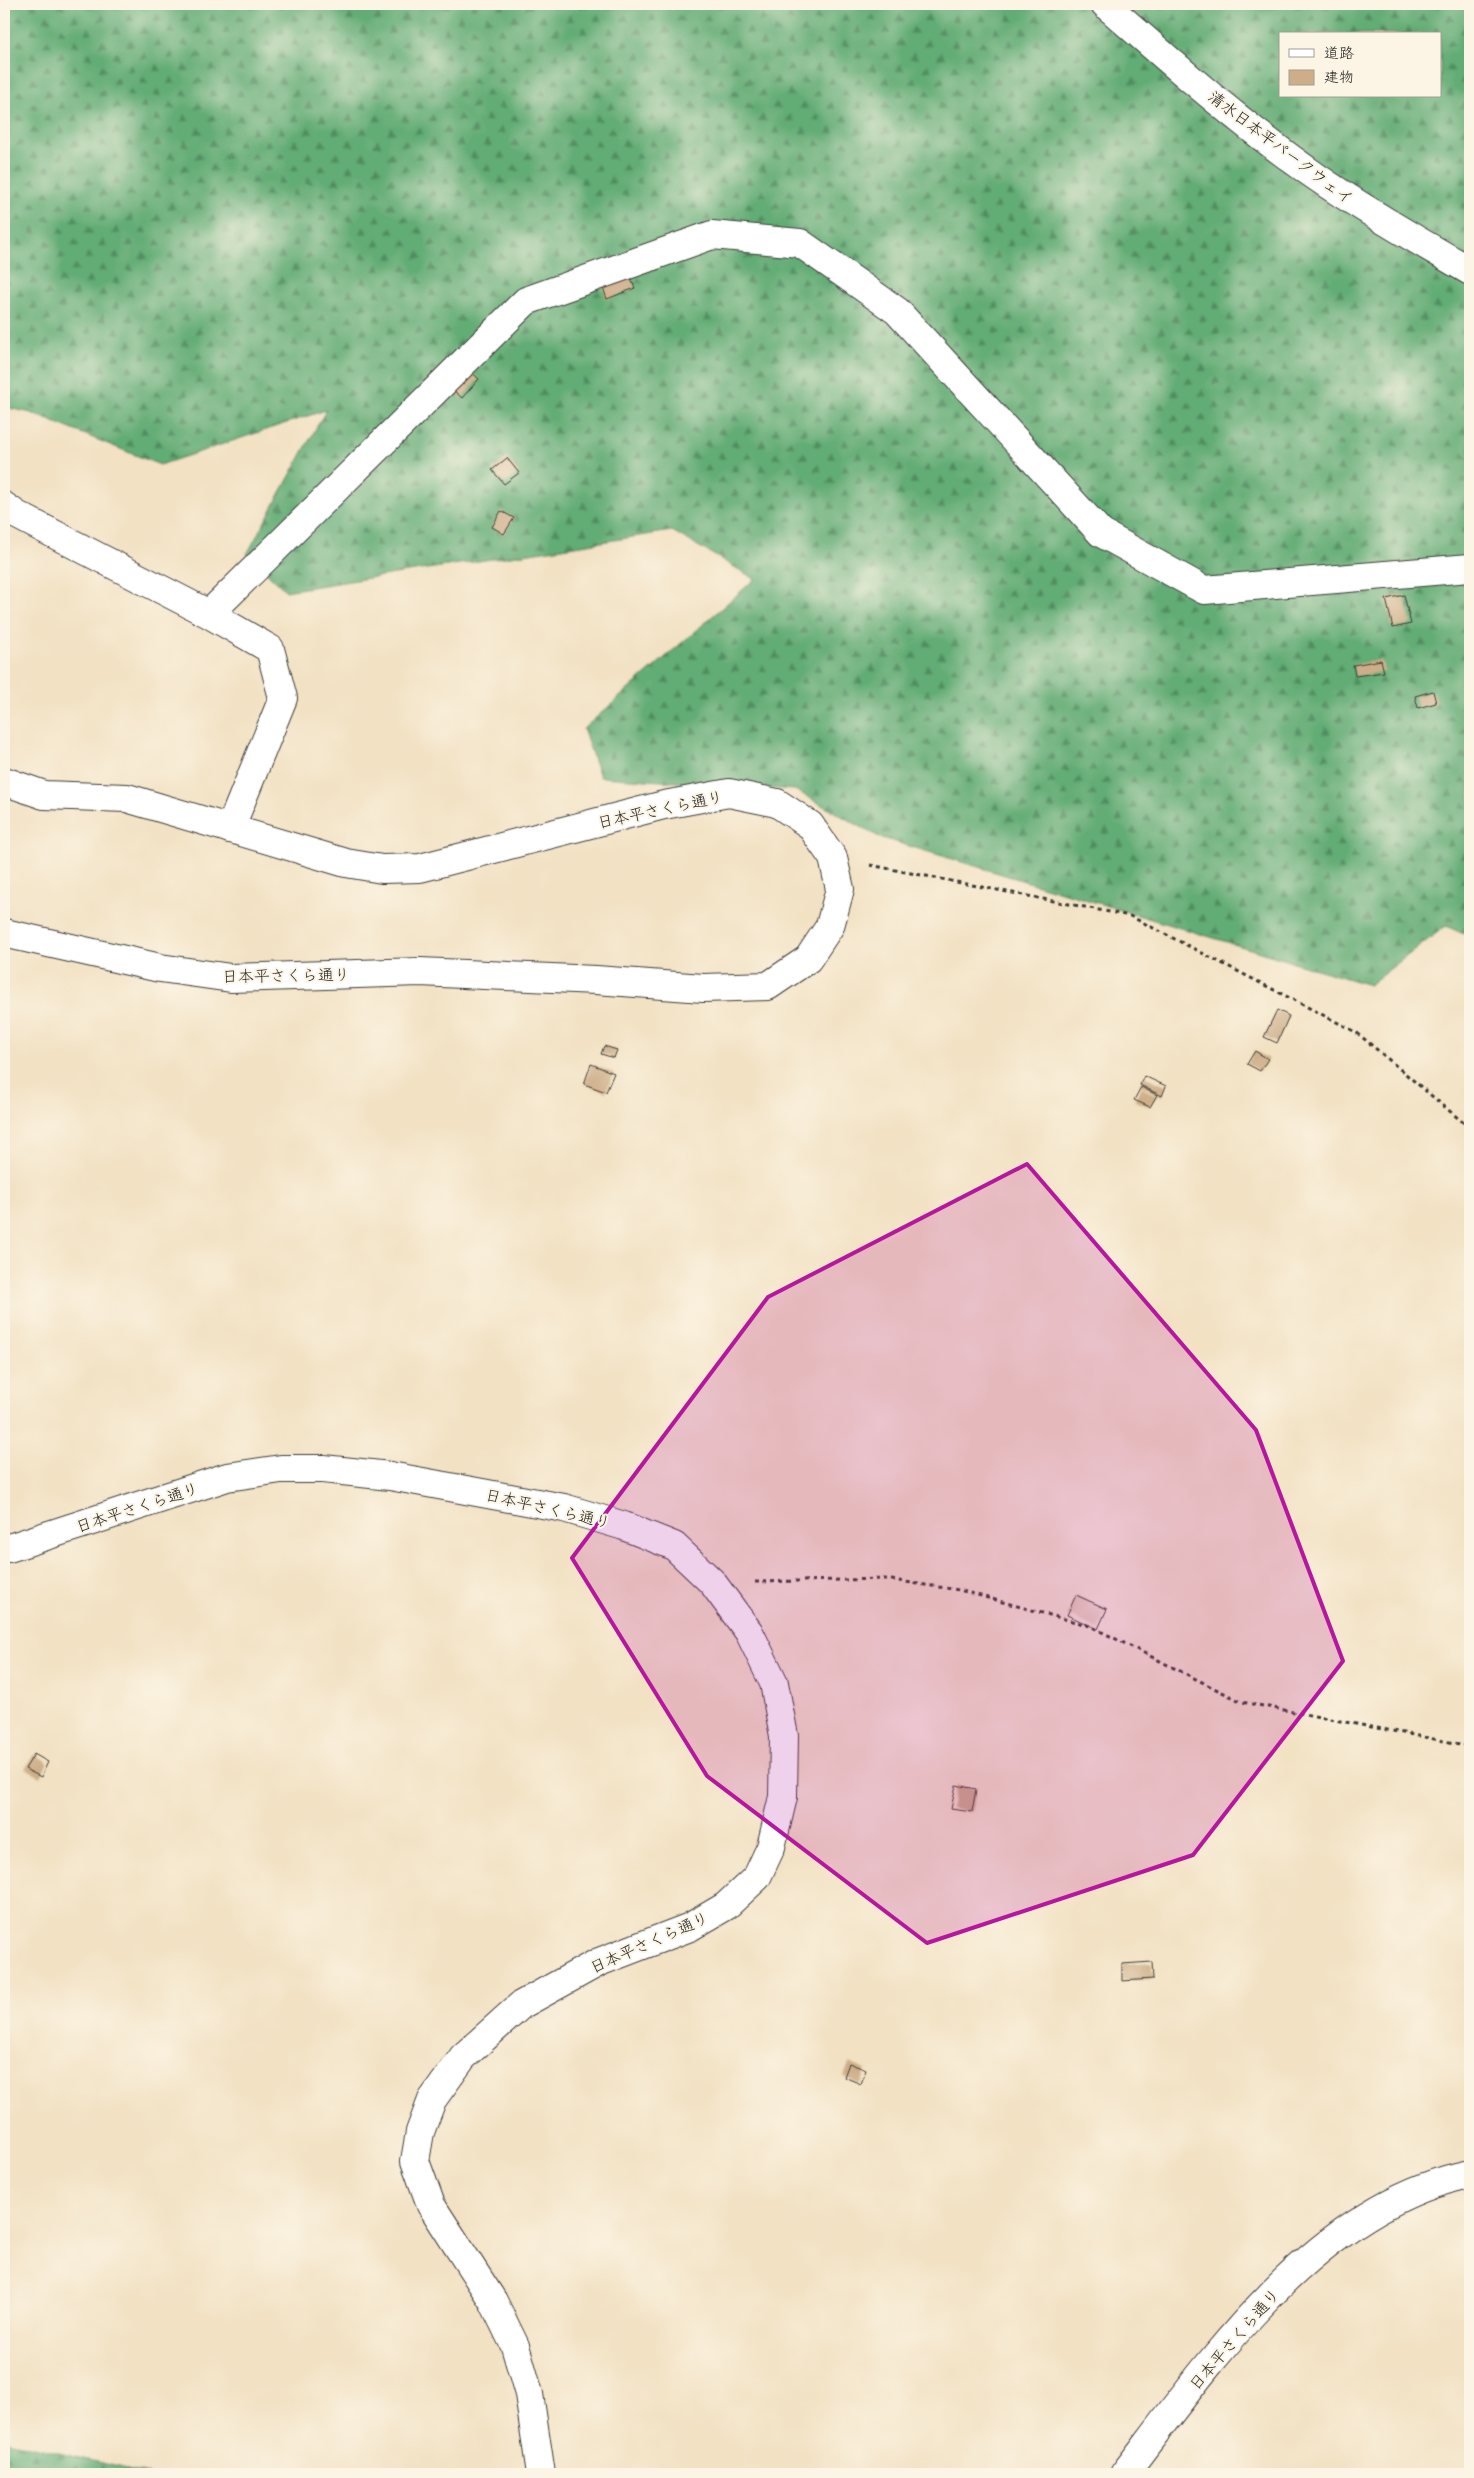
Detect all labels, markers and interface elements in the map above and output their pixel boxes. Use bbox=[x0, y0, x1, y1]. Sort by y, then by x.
legend bbox=[1279, 32, 1442, 98]
text: 道路 bbox=[1324, 42, 1354, 63]
text: 建物 bbox=[1324, 66, 1354, 87]
street label: 清水日本平パークウェイ bbox=[1204, 85, 1358, 209]
street label: 日本平さくら通り bbox=[595, 785, 725, 833]
street label: 日本平さくら通り bbox=[222, 963, 350, 987]
street label: 日本平さくら通り bbox=[73, 1477, 201, 1537]
street label: 日本平さくら通り bbox=[483, 1483, 613, 1533]
street label: 日本平さくら通り bbox=[586, 1906, 712, 1978]
street label: 日本平さくら通り bbox=[1184, 2283, 1284, 2395]

